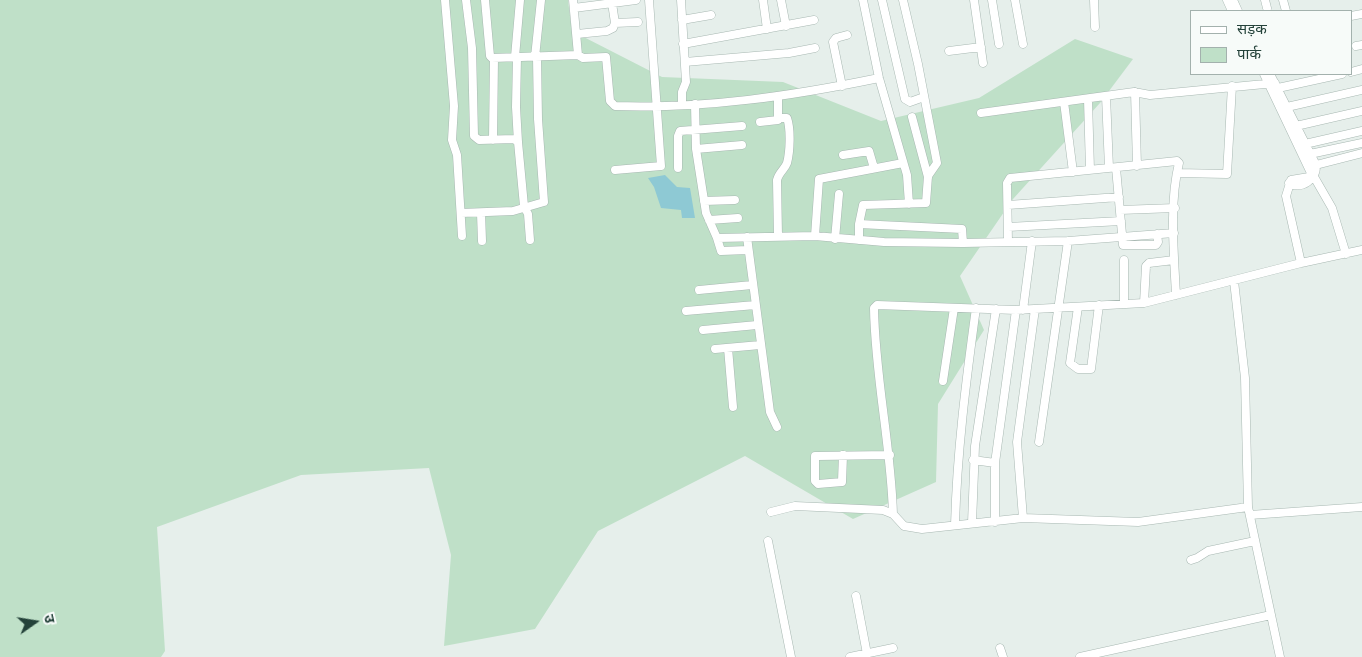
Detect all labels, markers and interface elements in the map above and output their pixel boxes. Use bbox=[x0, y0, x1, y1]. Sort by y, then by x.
legend bbox=[1190, 10, 1352, 75]
text: सड़क bbox=[1237, 19, 1267, 38]
text: पार्क bbox=[1237, 44, 1261, 63]
north arrow bbox=[10, 597, 60, 647]
text: उ bbox=[40, 613, 59, 625]

